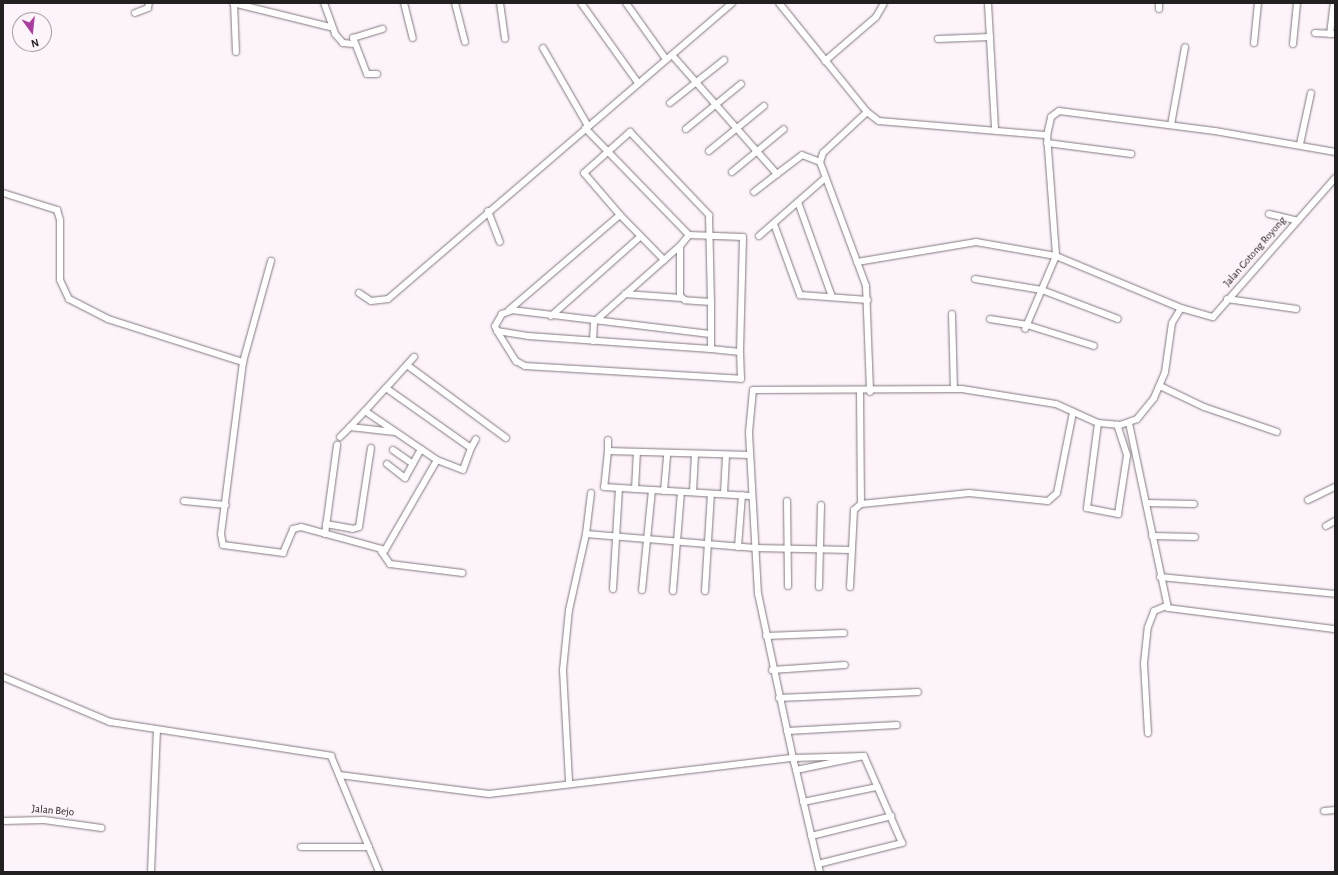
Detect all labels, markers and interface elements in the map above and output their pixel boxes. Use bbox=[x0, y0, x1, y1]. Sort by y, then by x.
north arrow bbox=[12, 12, 52, 52]
text: N bbox=[30, 37, 40, 49]
street label: Jalan Gotong Royong bbox=[1221, 214, 1289, 290]
street label: Jalan Bejo bbox=[31, 803, 75, 819]

